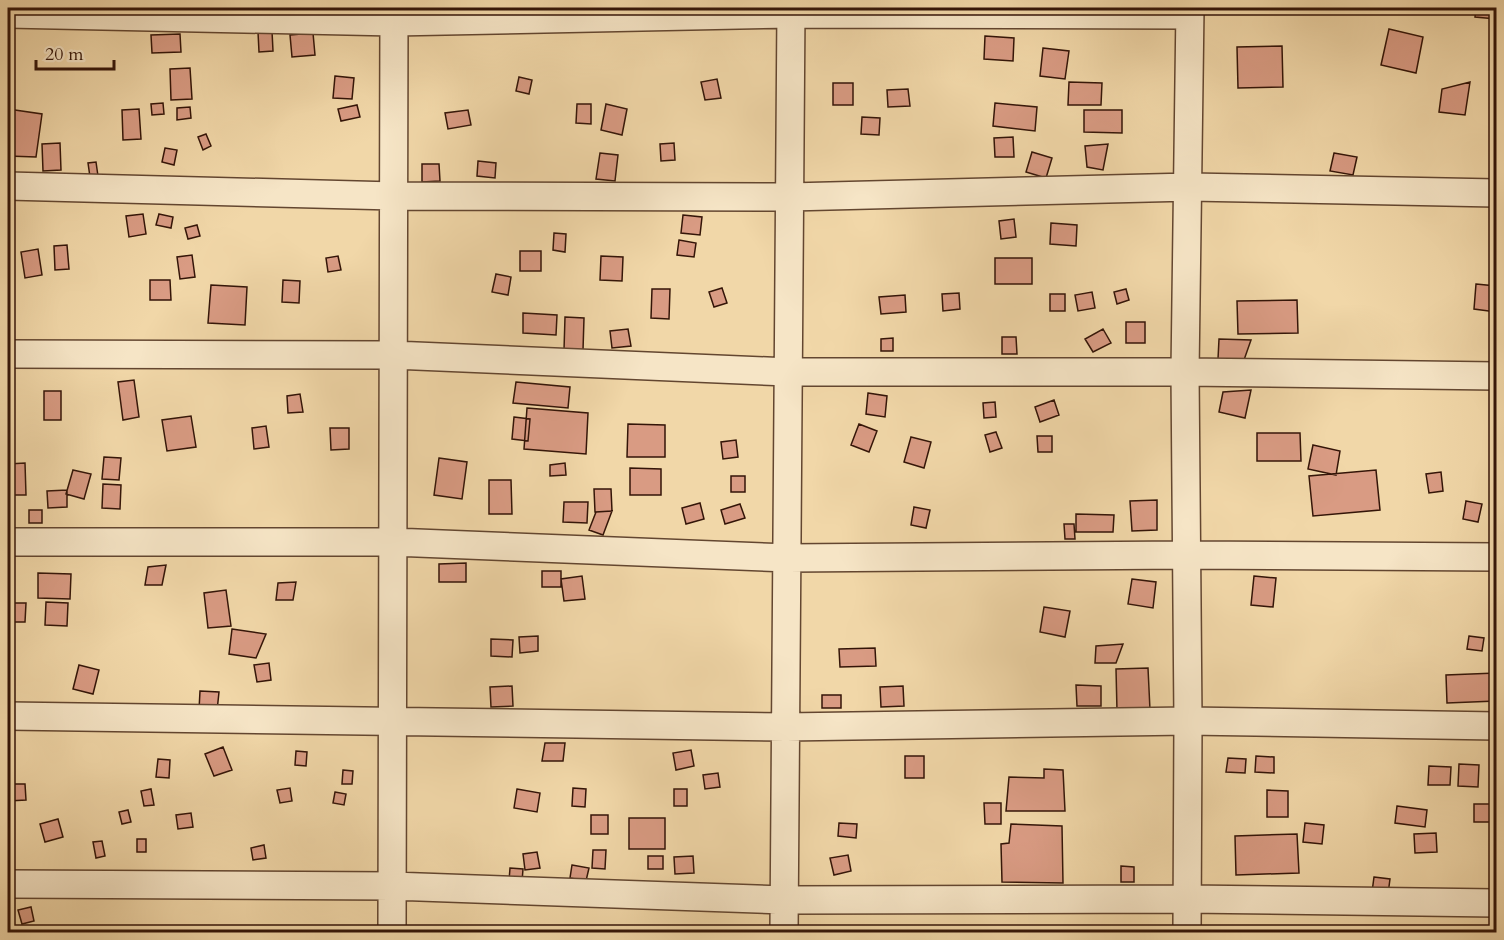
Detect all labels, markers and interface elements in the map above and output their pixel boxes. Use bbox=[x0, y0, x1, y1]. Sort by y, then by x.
scale bar bbox=[36, 33, 114, 71]
text: 20 m bbox=[45, 42, 84, 67]

